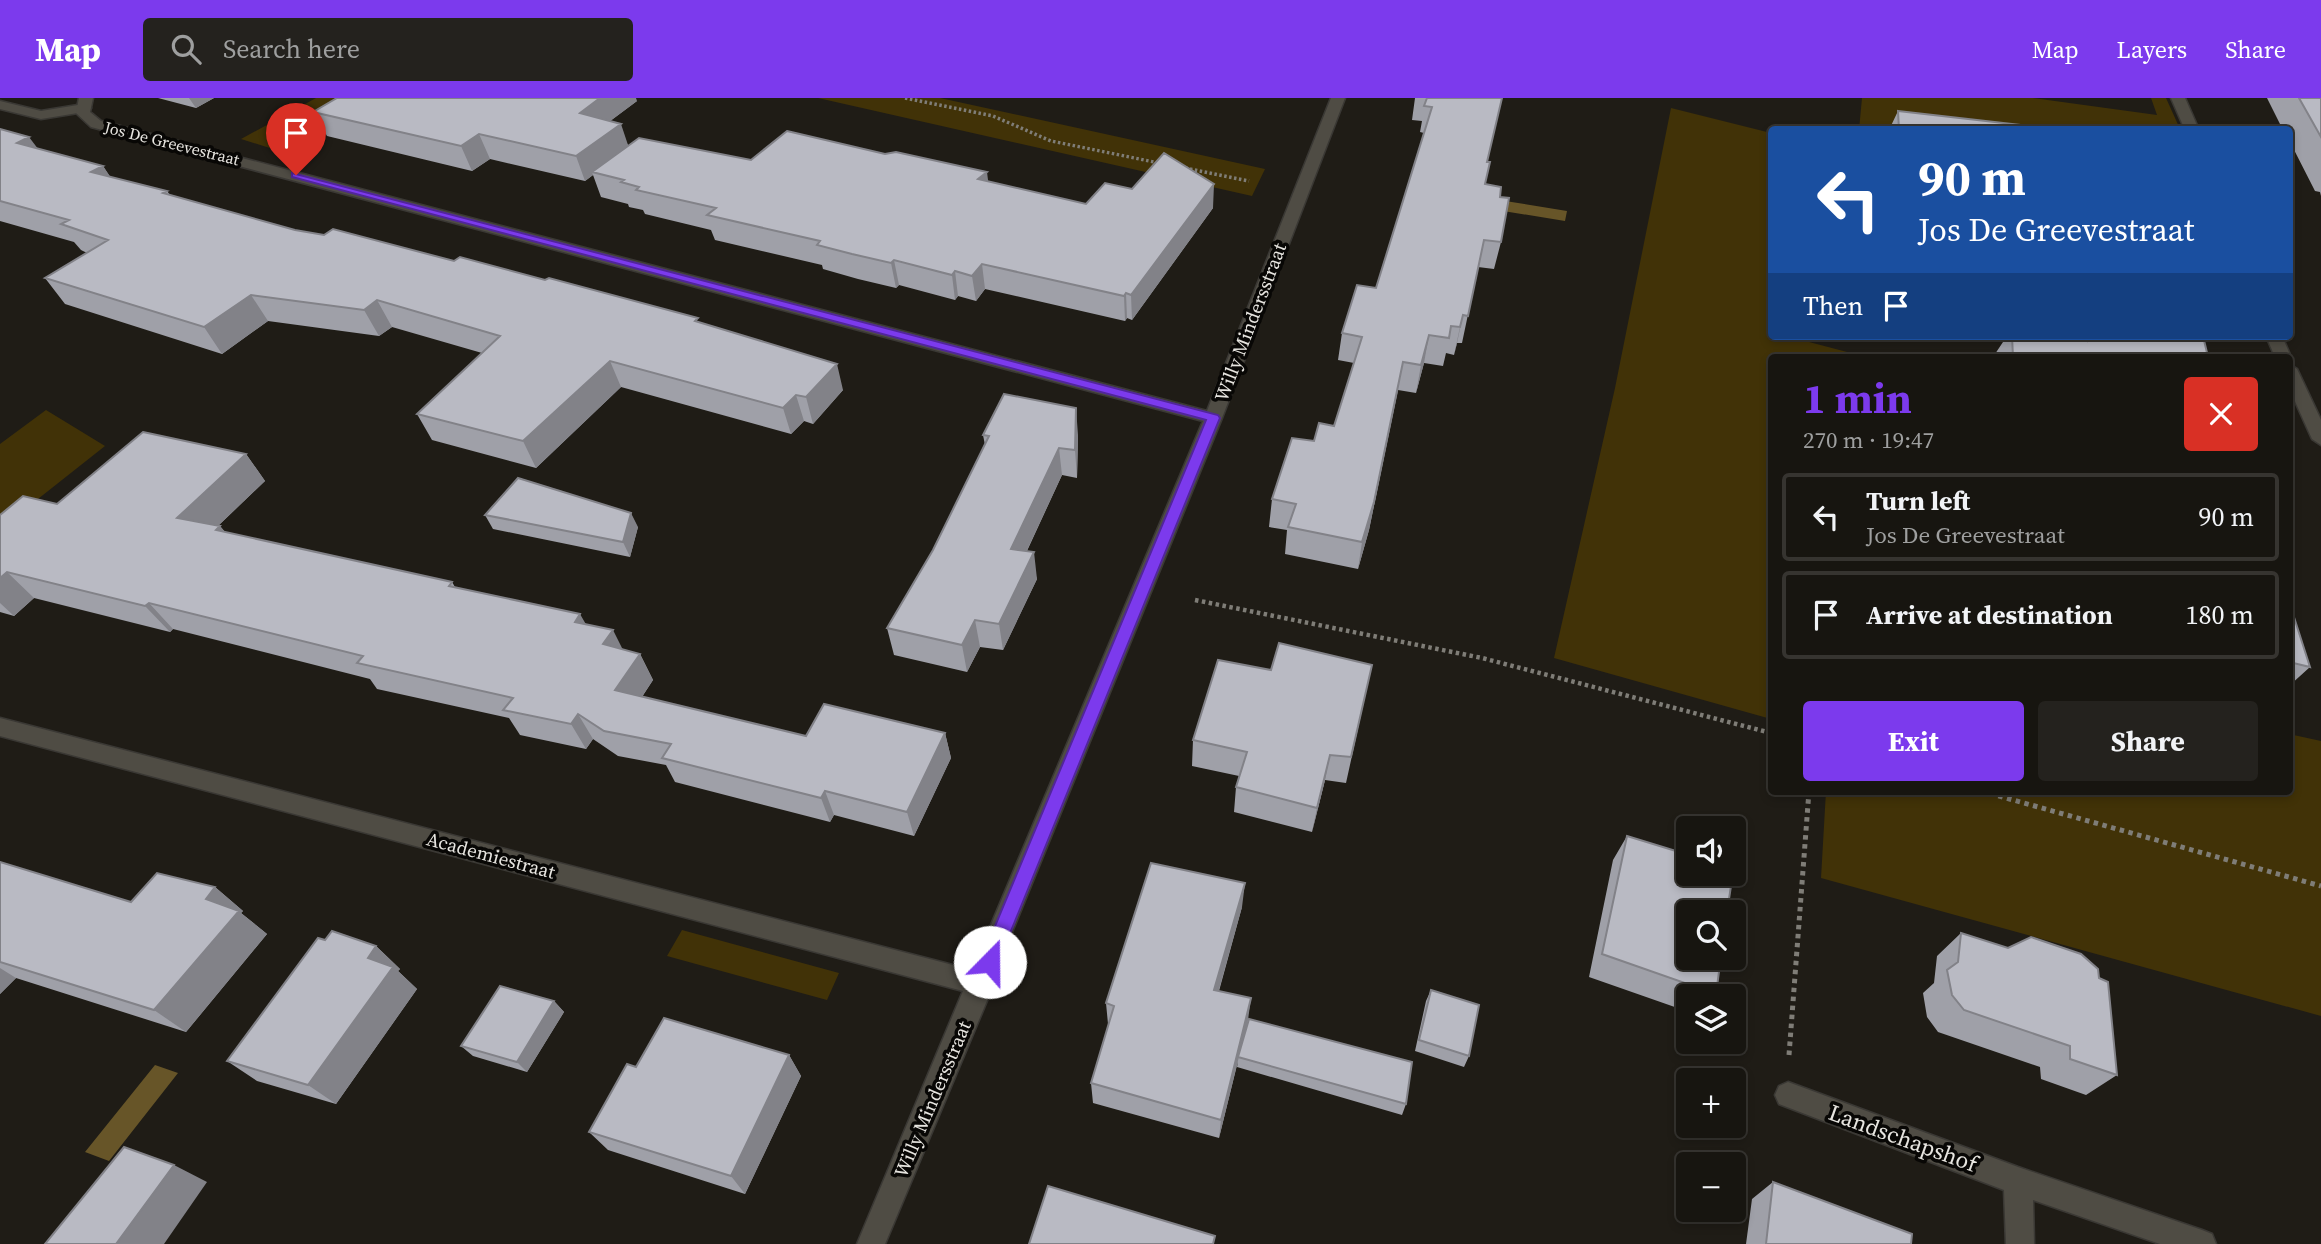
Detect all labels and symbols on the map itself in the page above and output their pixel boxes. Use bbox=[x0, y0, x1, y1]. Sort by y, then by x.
pin bbox=[266, 103, 326, 175]
street label: Jos De Greevestraat bbox=[101, 115, 242, 171]
street label: Willy Mindersstraat bbox=[1208, 238, 1292, 405]
street label: Academiestraat bbox=[424, 825, 559, 885]
position arrow bbox=[953, 925, 1027, 999]
street label: Willy Mindersstraat bbox=[887, 1016, 977, 1181]
street label: Landschapshof bbox=[1824, 1096, 1984, 1180]

